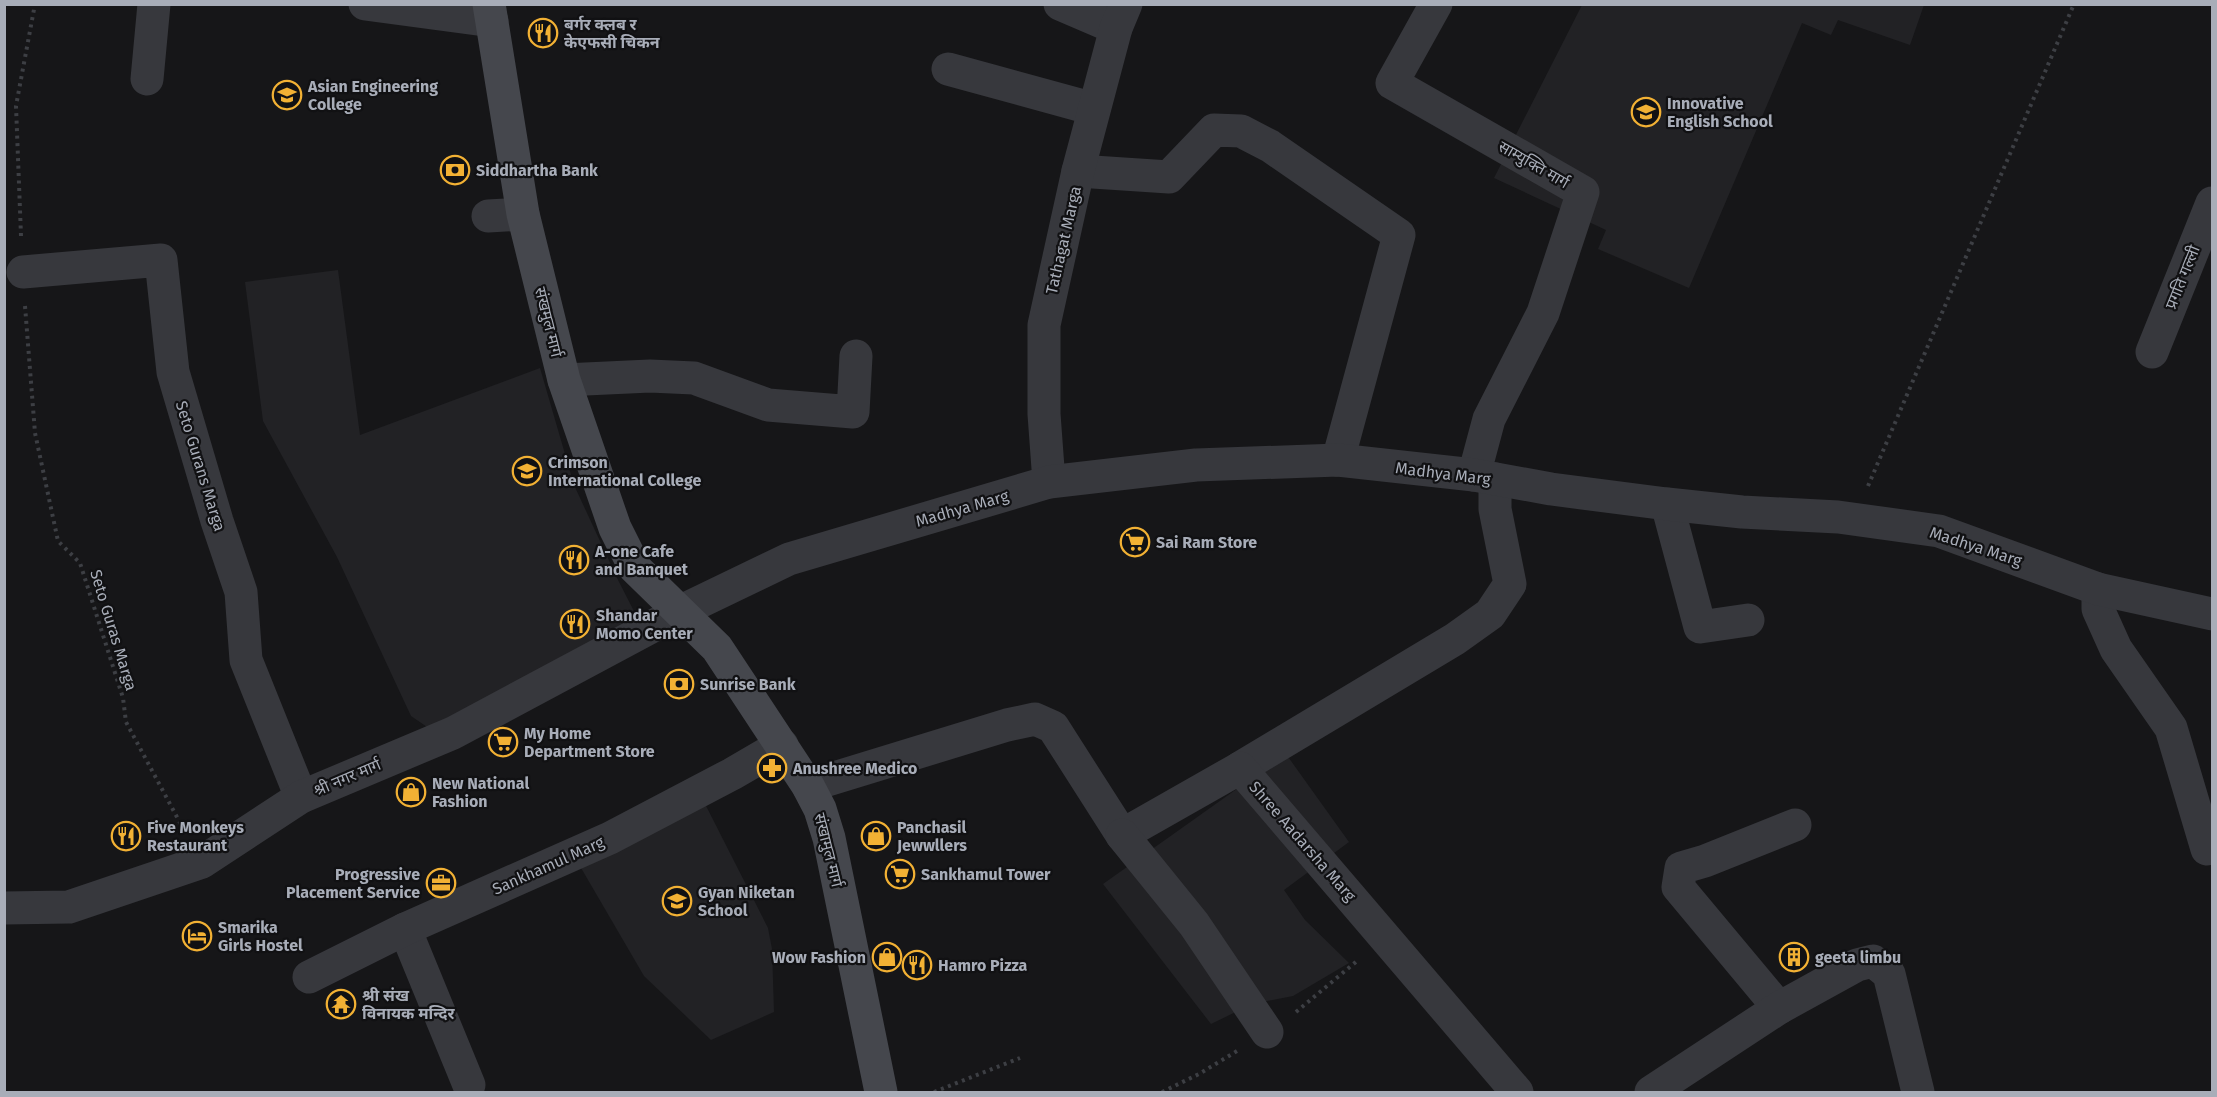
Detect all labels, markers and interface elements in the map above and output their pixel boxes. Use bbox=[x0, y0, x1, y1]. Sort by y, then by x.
place label: बर्गर क्लब र केएफसी चिकन bbox=[564, 15, 661, 52]
restaurant icon: बर्गर क्लब र केएफसी चिकन bbox=[527, 17, 559, 49]
place label: Asian Engineering College bbox=[307, 77, 438, 114]
school or university icon: Asian Engineering College bbox=[271, 79, 303, 111]
place label: Innovative English School bbox=[1667, 94, 1773, 131]
school or university icon: Innovative English School bbox=[1630, 96, 1662, 128]
street label: साम्युक्ति मार्ग bbox=[1495, 137, 1573, 194]
bank icon: Siddhartha Bank bbox=[439, 154, 471, 186]
place label: Siddhartha Bank bbox=[476, 161, 598, 180]
street label: Tathagat Marga bbox=[1042, 184, 1085, 296]
street label: प्रगति गल्ली bbox=[2161, 242, 2204, 312]
street label: संखमुल मार्ग bbox=[530, 285, 567, 360]
street label: Seto Gurans Marga bbox=[172, 399, 229, 534]
place label: Crimson International College bbox=[548, 453, 701, 490]
school or university icon: Crimson International College bbox=[511, 455, 543, 487]
street label: Madhya Marg bbox=[1394, 458, 1492, 489]
street label: Madhya Marg bbox=[913, 486, 1012, 531]
street label: Madhya Marg bbox=[1927, 523, 2025, 571]
supermarket icon: Sai Ram Store bbox=[1119, 526, 1151, 558]
place label: Sai Ram Store bbox=[1156, 533, 1257, 552]
place label: A-one Cafe and Banquet bbox=[594, 542, 689, 579]
restaurant icon: A-one Cafe and Banquet bbox=[558, 544, 590, 576]
street label: Seto Guras Marga bbox=[86, 567, 141, 693]
place label: Shandar Momo Center bbox=[596, 606, 693, 643]
restaurant icon: Shandar Momo Center bbox=[559, 608, 591, 640]
bank icon: Sunrise Bank bbox=[663, 668, 695, 700]
place label: Sunrise Bank bbox=[700, 675, 796, 694]
place label: My Home Department Store bbox=[524, 724, 655, 761]
supermarket icon: My Home Department Store bbox=[487, 726, 519, 758]
pharmacy icon: Anushree Medico bbox=[756, 752, 788, 784]
street label: श्री नगर मार्ग bbox=[311, 754, 385, 800]
place label: Anushree Medico bbox=[792, 759, 917, 778]
place label: New National Fashion bbox=[432, 774, 529, 811]
shop icon: New National Fashion bbox=[395, 776, 427, 808]
street label: Shree Aadarsha Marg bbox=[1245, 777, 1360, 906]
street label: संखामुल मार्ग bbox=[809, 811, 847, 890]
place label: Five Monkeys Restaurant bbox=[147, 818, 244, 855]
place label: Panchasil Jewwllers bbox=[896, 818, 967, 855]
restaurant icon: Five Monkeys Restaurant bbox=[110, 820, 142, 852]
shop icon: Panchasil Jewwllers bbox=[860, 820, 892, 852]
street label: Sankhamul Marg bbox=[489, 832, 608, 899]
supermarket icon: Sankhamul Tower bbox=[884, 858, 916, 890]
place label: Progressive Placement Service bbox=[286, 865, 420, 902]
place label: Sankhamul Tower bbox=[921, 865, 1051, 884]
office icon: Progressive Placement Service bbox=[425, 867, 457, 899]
place label: Gyan Niketan School bbox=[698, 883, 795, 920]
school or university icon: Gyan Niketan School bbox=[661, 885, 693, 917]
place label: Smarika Girls Hostel bbox=[218, 918, 303, 955]
hotel icon: Smarika Girls Hostel bbox=[181, 920, 213, 952]
shop icon: Wow Fashion bbox=[871, 941, 903, 973]
building icon: geeta limbu bbox=[1778, 941, 1810, 973]
place label: Wow Fashion bbox=[772, 948, 866, 967]
place label: geeta limbu bbox=[1815, 948, 1901, 967]
restaurant icon: Hamro Pizza bbox=[901, 949, 933, 981]
place label: Hamro Pizza bbox=[938, 956, 1028, 975]
place label: श्री संख विनायक मन्दिर bbox=[362, 986, 456, 1023]
temple icon: श्री संख विनायक मन्दिर bbox=[325, 988, 357, 1020]

